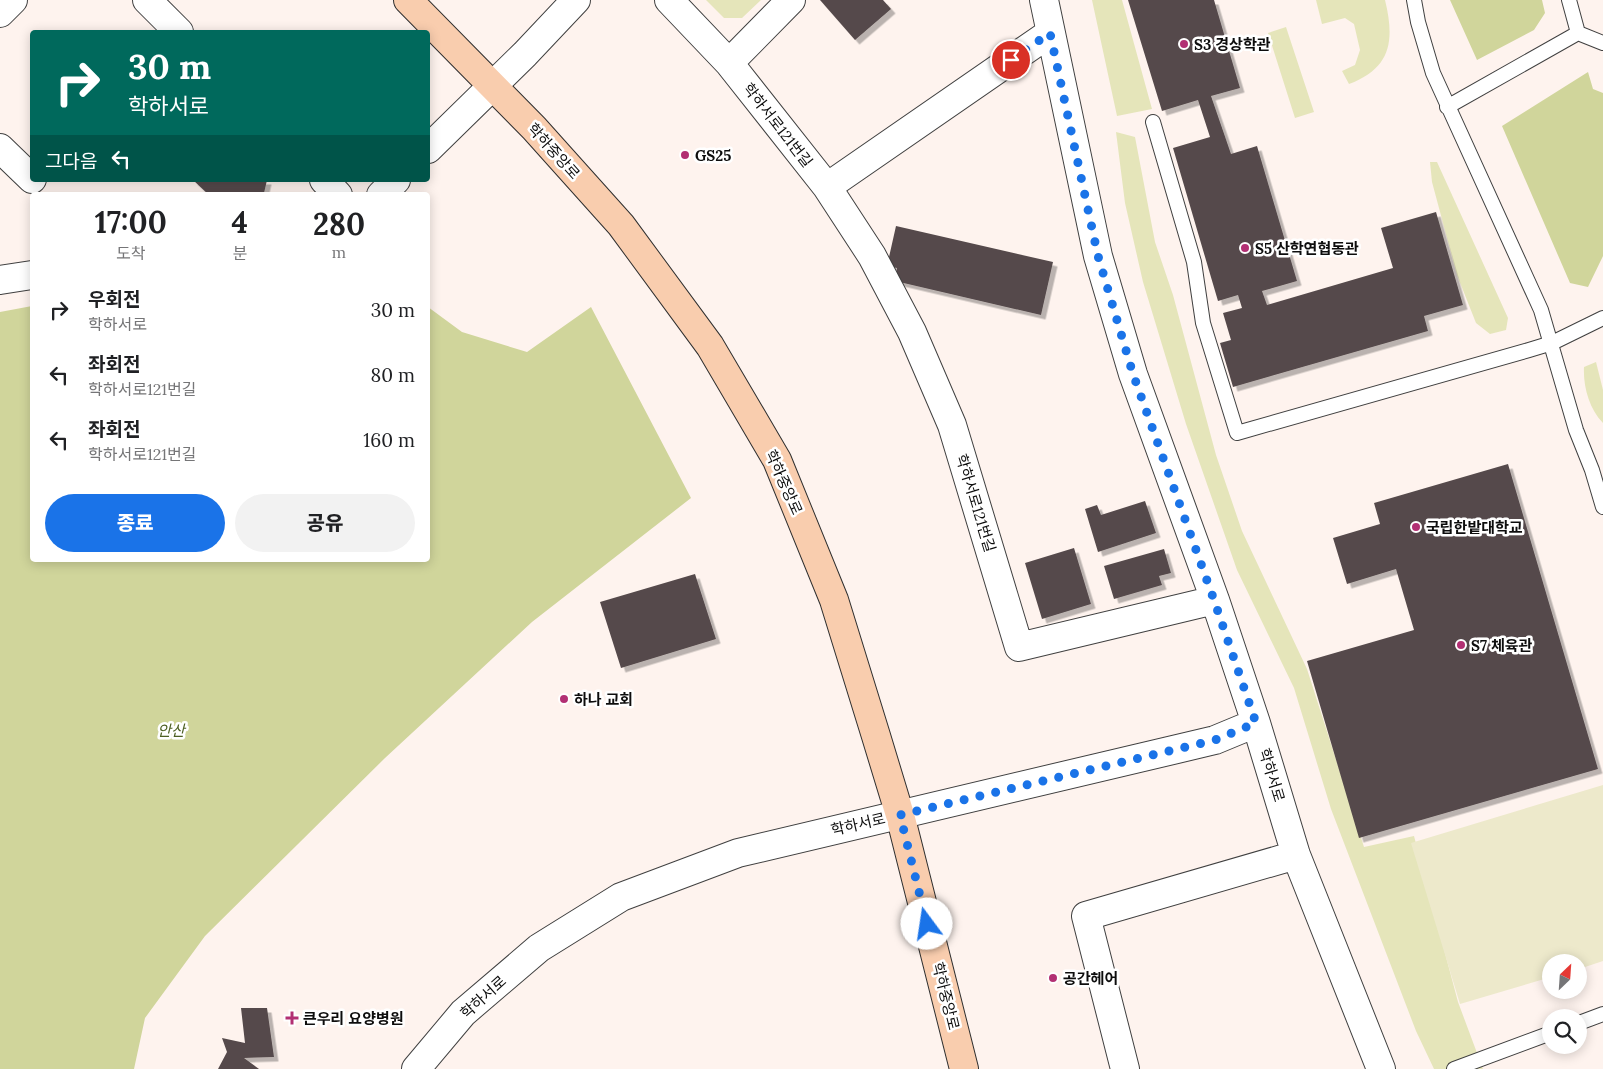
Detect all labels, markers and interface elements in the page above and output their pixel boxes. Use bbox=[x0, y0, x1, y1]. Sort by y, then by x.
place label: S3 경상학관 bbox=[1194, 35, 1271, 54]
marker: S3 경상학관 bbox=[1178, 38, 1190, 50]
pin bbox=[990, 39, 1032, 81]
text: 30 m bbox=[128, 44, 211, 89]
icon: arrive bbox=[997, 46, 1025, 74]
icon: right bbox=[45, 50, 110, 115]
street label: 학하서로121번길 bbox=[739, 79, 817, 171]
text: 학하서로 bbox=[128, 92, 209, 120]
street label: 학하중앙로 bbox=[524, 119, 584, 183]
icon: left bbox=[107, 145, 135, 173]
place label: GS25 bbox=[695, 146, 731, 165]
text: 그다음 bbox=[45, 149, 97, 173]
marker: GS25 bbox=[679, 149, 691, 161]
text: 17:00 bbox=[95, 203, 167, 241]
text: 4 bbox=[232, 203, 248, 241]
text: 280 bbox=[313, 205, 365, 243]
place label: S5 산학연협동관 bbox=[1255, 239, 1359, 258]
text: m bbox=[332, 242, 346, 262]
marker: S5 산학연협동관 bbox=[1239, 242, 1251, 254]
text: 도착 bbox=[116, 243, 146, 263]
text: 분 bbox=[232, 243, 247, 263]
text: 우회전 bbox=[88, 287, 140, 311]
icon: right bbox=[45, 296, 73, 324]
text: 30 m bbox=[371, 298, 415, 322]
text: 학하서로 bbox=[88, 314, 147, 334]
text: 좌회전 bbox=[88, 352, 140, 376]
icon: left bbox=[45, 361, 73, 389]
text: 80 m bbox=[371, 363, 415, 387]
text: 학하서로121번길 bbox=[88, 379, 197, 399]
text: 좌회전 bbox=[88, 417, 140, 441]
icon: left bbox=[45, 426, 73, 454]
text: 160 m bbox=[363, 428, 415, 452]
text: 학하서로121번길 bbox=[88, 444, 197, 464]
street label: 학하중앙로 bbox=[761, 447, 807, 517]
street label: 학하서로121번길 bbox=[952, 452, 1000, 554]
button: 종료 bbox=[45, 494, 225, 552]
button: 공유 bbox=[235, 494, 415, 552]
place label: 국립한밭대학교 bbox=[1426, 518, 1523, 537]
marker: 국립한밭대학교 bbox=[1410, 521, 1422, 533]
place label: S7 체육관 bbox=[1471, 636, 1533, 655]
marker: S7 체육관 bbox=[1455, 639, 1467, 651]
place label: 하나 교회 bbox=[574, 690, 633, 709]
marker: 하나 교회 bbox=[558, 693, 570, 705]
park label: 안산 bbox=[157, 721, 187, 740]
street label: 학하서로 bbox=[1255, 746, 1289, 804]
street label: 학하서로 bbox=[829, 809, 887, 839]
position arrow bbox=[900, 897, 952, 949]
north arrow bbox=[1542, 954, 1588, 999]
map controls bbox=[1542, 954, 1587, 1054]
street label: 학하중앙로 bbox=[928, 960, 964, 1032]
place label: 공간헤어 bbox=[1063, 969, 1118, 988]
street label: 학하서로 bbox=[456, 971, 510, 1023]
marker: 공간헤어 bbox=[1047, 972, 1059, 984]
place label: 큰우리 요양병원 bbox=[303, 1009, 404, 1028]
button: search bbox=[1542, 1009, 1587, 1054]
marker: 큰우리 요양병원 bbox=[285, 1011, 299, 1025]

